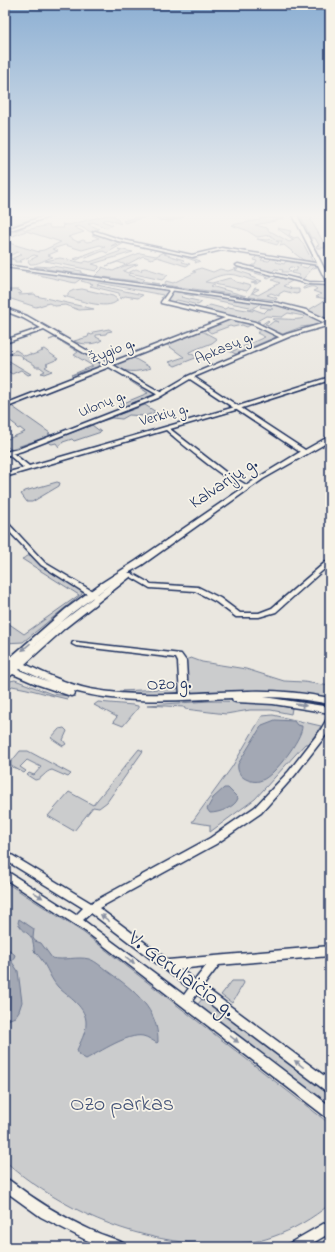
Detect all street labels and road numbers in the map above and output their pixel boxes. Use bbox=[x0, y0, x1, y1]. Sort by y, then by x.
street label: Apkasų g. bbox=[191, 326, 257, 371]
street label: Žygio g. bbox=[86, 332, 139, 371]
street label: Ulonų g. bbox=[75, 385, 129, 424]
street label: Verkių g. bbox=[136, 398, 191, 434]
street label: Kalvarijų g. bbox=[185, 451, 264, 517]
street label: Ozo g. bbox=[146, 671, 192, 700]
street label: V. Gerulaičio g. bbox=[119, 923, 242, 1027]

